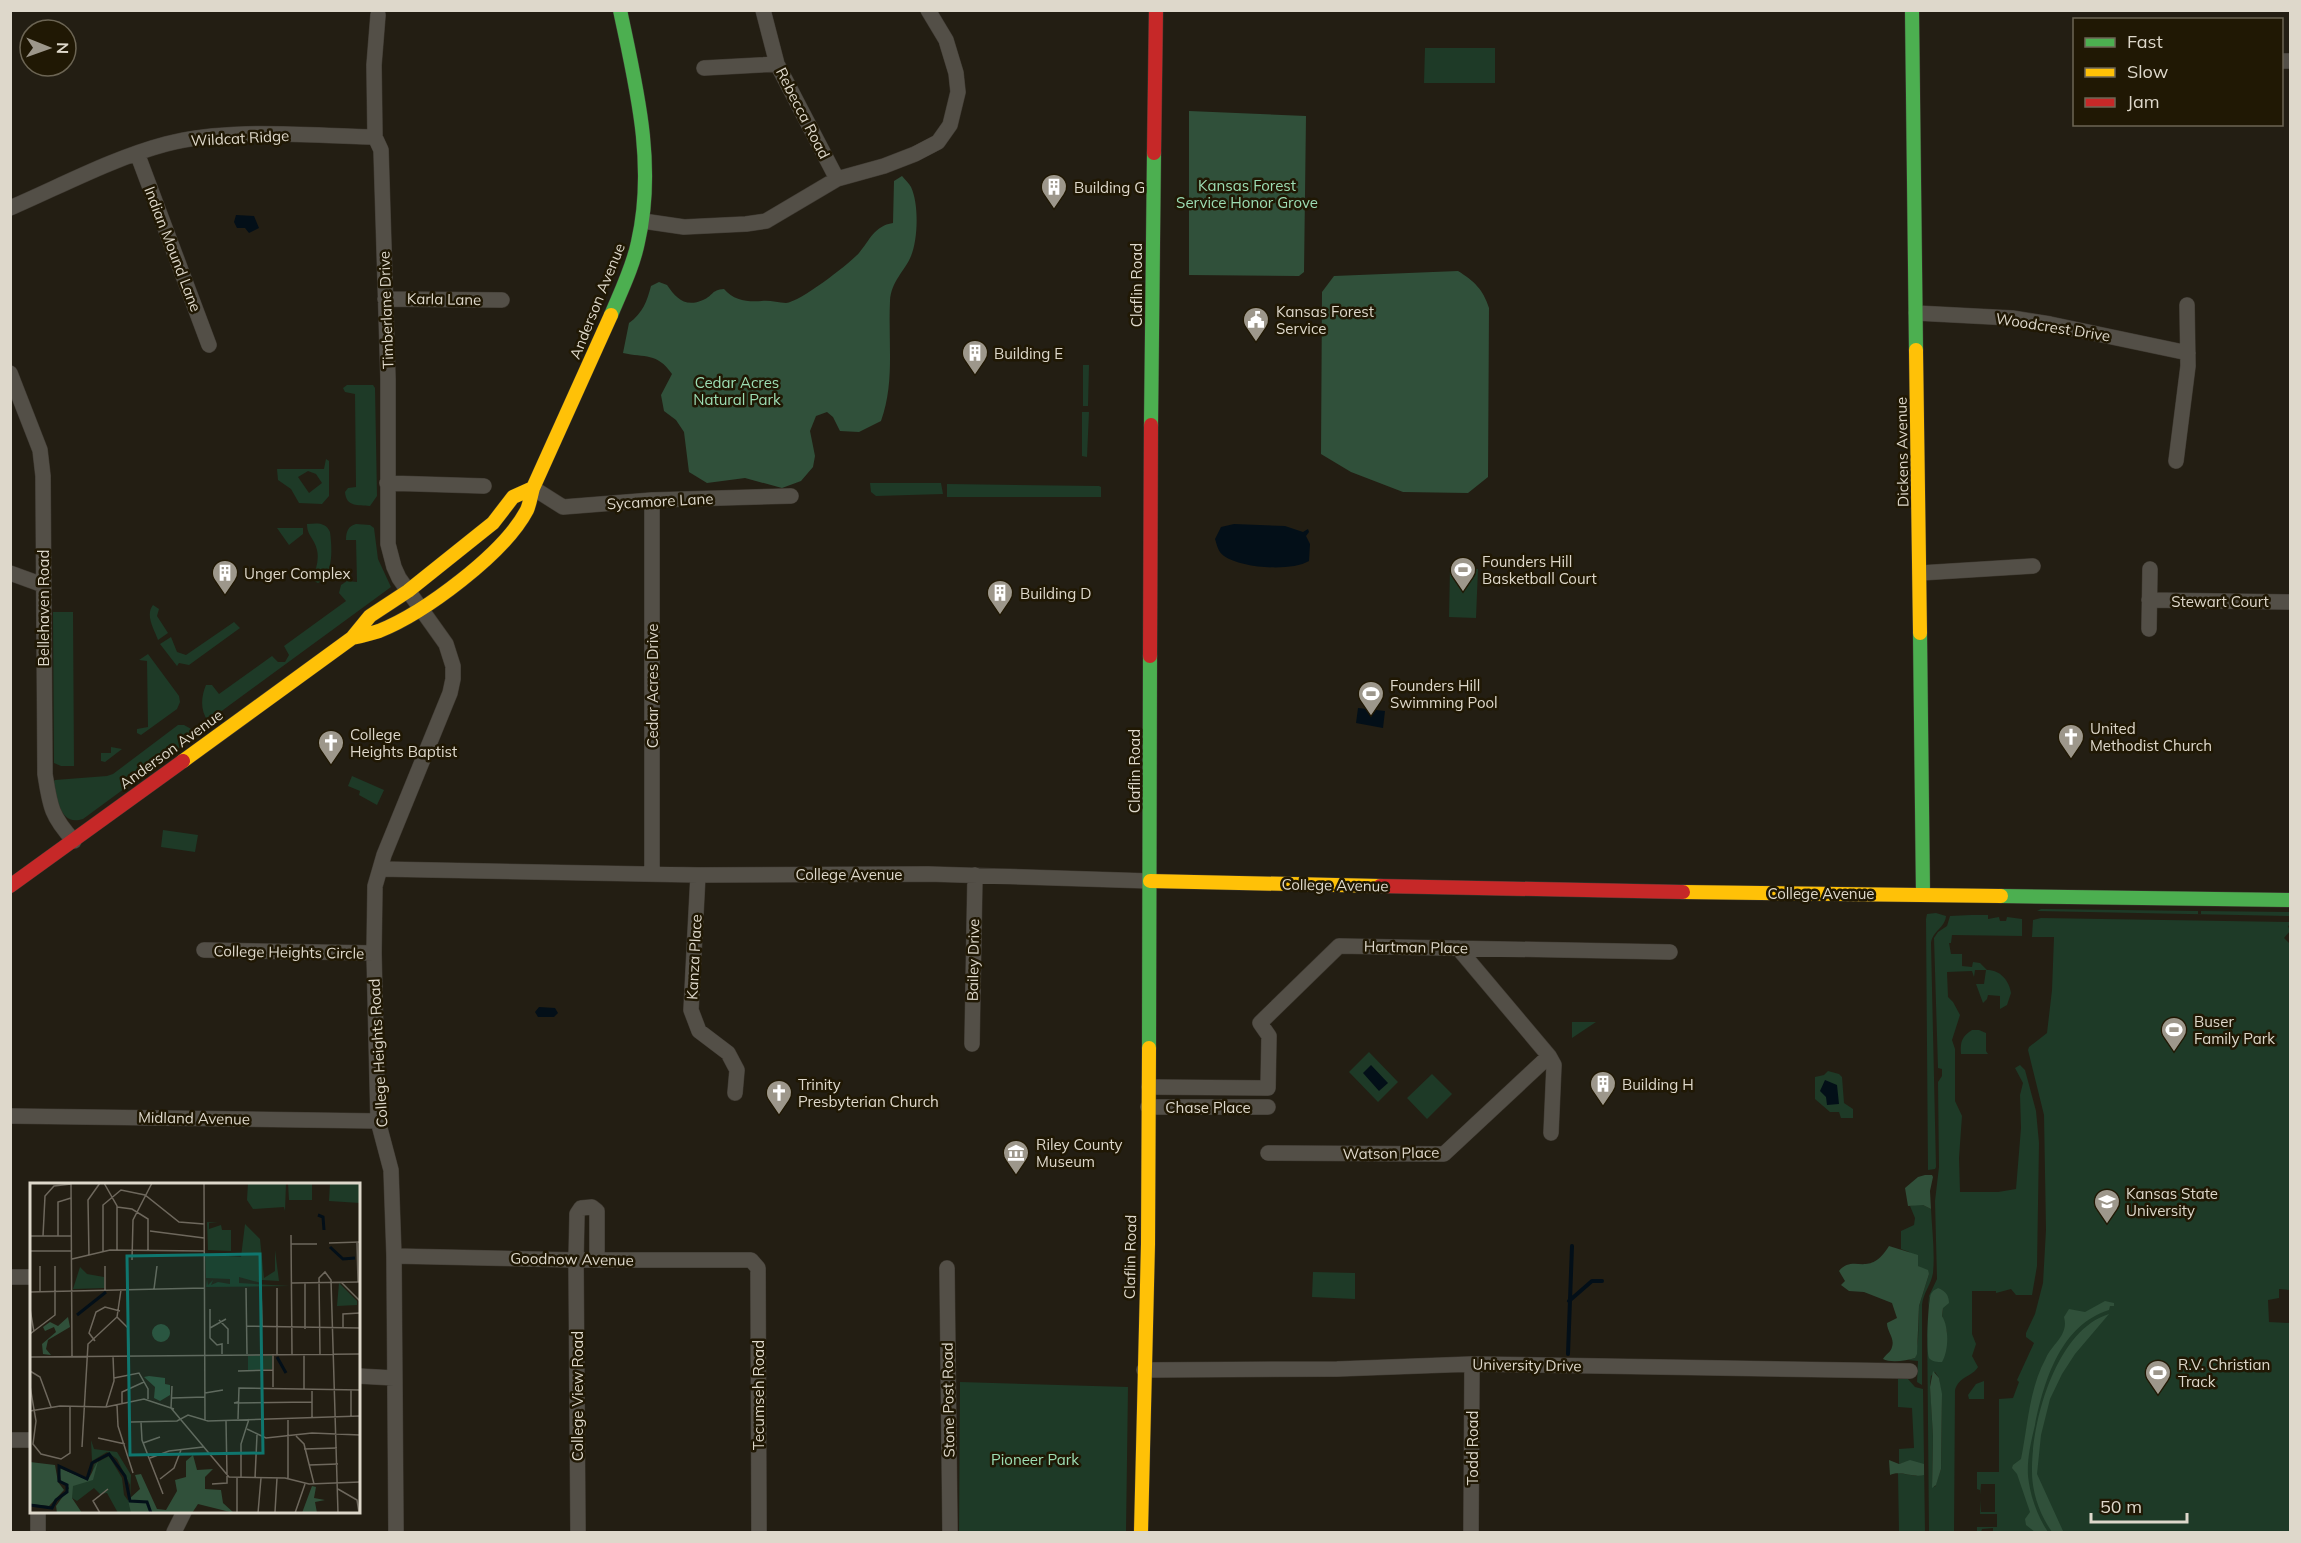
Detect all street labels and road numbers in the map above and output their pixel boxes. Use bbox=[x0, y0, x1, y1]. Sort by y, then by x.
street label: Rebecca Road bbox=[772, 64, 834, 162]
street label: Wildcat Ridge bbox=[190, 126, 290, 150]
street label: Indian Mound Lane bbox=[140, 184, 206, 314]
street label: Anderson Avenue bbox=[565, 240, 629, 362]
street label: Claflin Road bbox=[1127, 243, 1146, 327]
street label: Timberlane Drive bbox=[374, 251, 398, 369]
street label: Karla Lane bbox=[407, 289, 481, 309]
street label: Woodcrest Drive bbox=[1994, 309, 2112, 345]
street label: Dickens Avenue bbox=[1892, 397, 1912, 507]
street label: Sycamore Lane bbox=[606, 489, 714, 513]
street label: Bellehaven Road bbox=[34, 550, 53, 666]
street label: Stewart Court bbox=[2171, 592, 2269, 611]
street label: Cedar Acres Drive bbox=[643, 624, 662, 748]
street label: Anderson Avenue bbox=[116, 705, 226, 793]
street label: Claflin Road bbox=[1125, 729, 1144, 813]
street label: College Avenue bbox=[796, 865, 902, 884]
street label: College Avenue bbox=[1281, 875, 1389, 895]
street label: College Avenue bbox=[1768, 884, 1874, 903]
street label: Kanza Place bbox=[682, 914, 706, 1000]
street label: Bailey Drive bbox=[963, 919, 983, 1001]
street label: Hartman Place bbox=[1364, 937, 1468, 957]
street label: College Heights Circle bbox=[213, 941, 365, 963]
street label: College Heights Road bbox=[365, 978, 391, 1128]
street label: Chase Place bbox=[1165, 1098, 1251, 1117]
street label: Midland Avenue bbox=[138, 1108, 250, 1128]
street label: Watson Place bbox=[1343, 1143, 1439, 1163]
street label: Claflin Road bbox=[1120, 1215, 1140, 1299]
street label: Goodnow Avenue bbox=[510, 1248, 634, 1270]
street label: College View Road bbox=[568, 1331, 587, 1461]
street label: Tecumseh Road bbox=[749, 1340, 768, 1450]
street label: Stone Post Road bbox=[937, 1342, 959, 1458]
street label: University Drive bbox=[1472, 1355, 1582, 1375]
street label: Todd Road bbox=[1463, 1410, 1482, 1486]

